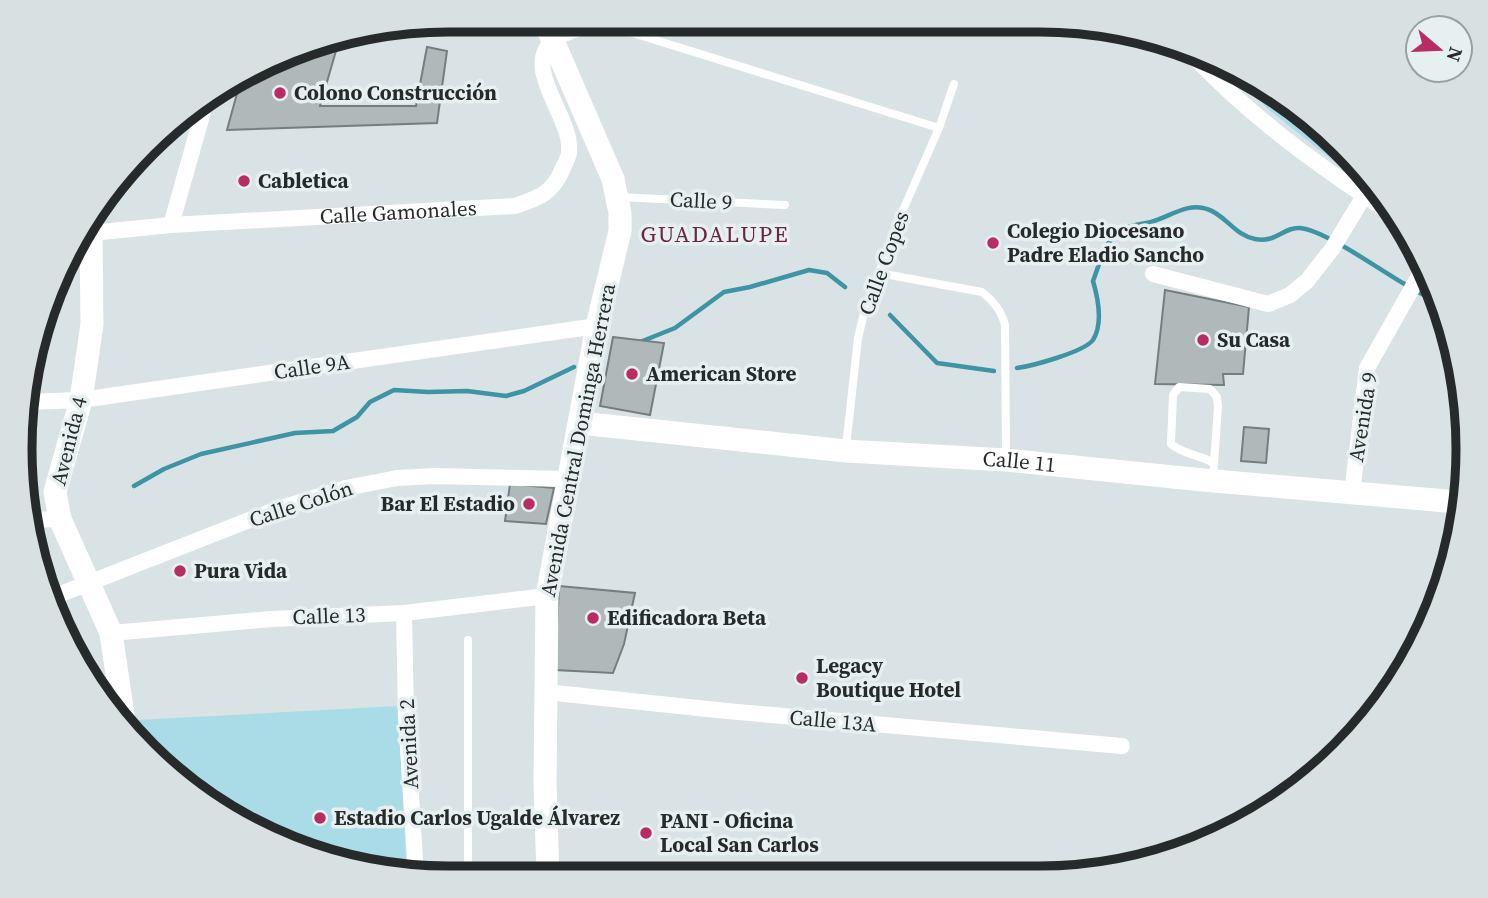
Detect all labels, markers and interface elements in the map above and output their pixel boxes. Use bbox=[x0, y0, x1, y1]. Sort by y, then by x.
north arrow bbox=[1404, 14, 1474, 84]
text: N bbox=[1440, 44, 1470, 65]
place label: Colono Construcción bbox=[294, 78, 497, 107]
marker: Colono Construcción bbox=[272, 85, 288, 101]
place label: Cabletica bbox=[258, 166, 349, 195]
marker: Cabletica bbox=[236, 173, 252, 189]
street label: Calle 9 bbox=[669, 184, 733, 217]
street label: Calle Gamonales bbox=[319, 193, 477, 231]
street label: Calle Copes bbox=[851, 207, 916, 319]
place label: Colegio Diocesano Padre Eladio Sancho bbox=[1007, 216, 1204, 269]
district label: GUADALUPE bbox=[640, 218, 790, 250]
marker: Colegio Diocesano Padre Eladio Sancho bbox=[985, 235, 1001, 251]
street label: Avenida Central Dominga Herrera bbox=[533, 280, 622, 599]
place label: Su Casa bbox=[1217, 325, 1291, 354]
marker: Su Casa bbox=[1195, 332, 1211, 348]
street label: Calle 9A bbox=[272, 347, 352, 386]
place label: American Store bbox=[646, 359, 797, 388]
marker: American Store bbox=[624, 366, 640, 382]
street label: Avenida 9 bbox=[1341, 370, 1384, 464]
street label: Avenida 4 bbox=[44, 393, 94, 488]
street label: Calle 11 bbox=[982, 444, 1057, 479]
street label: Calle Colón bbox=[245, 473, 357, 534]
place label: Bar El Estadio bbox=[380, 489, 515, 518]
marker: Bar El Estadio bbox=[521, 496, 537, 512]
place label: Pura Vida bbox=[194, 556, 288, 585]
marker: Pura Vida bbox=[172, 563, 188, 579]
street label: Calle 13 bbox=[292, 600, 366, 631]
place label: Edificadora Beta bbox=[607, 603, 767, 632]
marker: Edificadora Beta bbox=[585, 610, 601, 626]
place label: Legacy Boutique Hotel bbox=[816, 651, 961, 704]
marker: Legacy Boutique Hotel bbox=[794, 670, 810, 686]
street label: Avenida 2 bbox=[392, 698, 425, 790]
street label: Calle 13A bbox=[788, 702, 878, 739]
place label: Estadio Carlos Ugalde Álvarez bbox=[334, 803, 620, 832]
place label: PANI - Oficina Local San Carlos bbox=[660, 806, 819, 859]
marker: Estadio Carlos Ugalde Álvarez bbox=[312, 810, 328, 826]
marker: PANI - Oficina Local San Carlos bbox=[638, 825, 654, 841]

